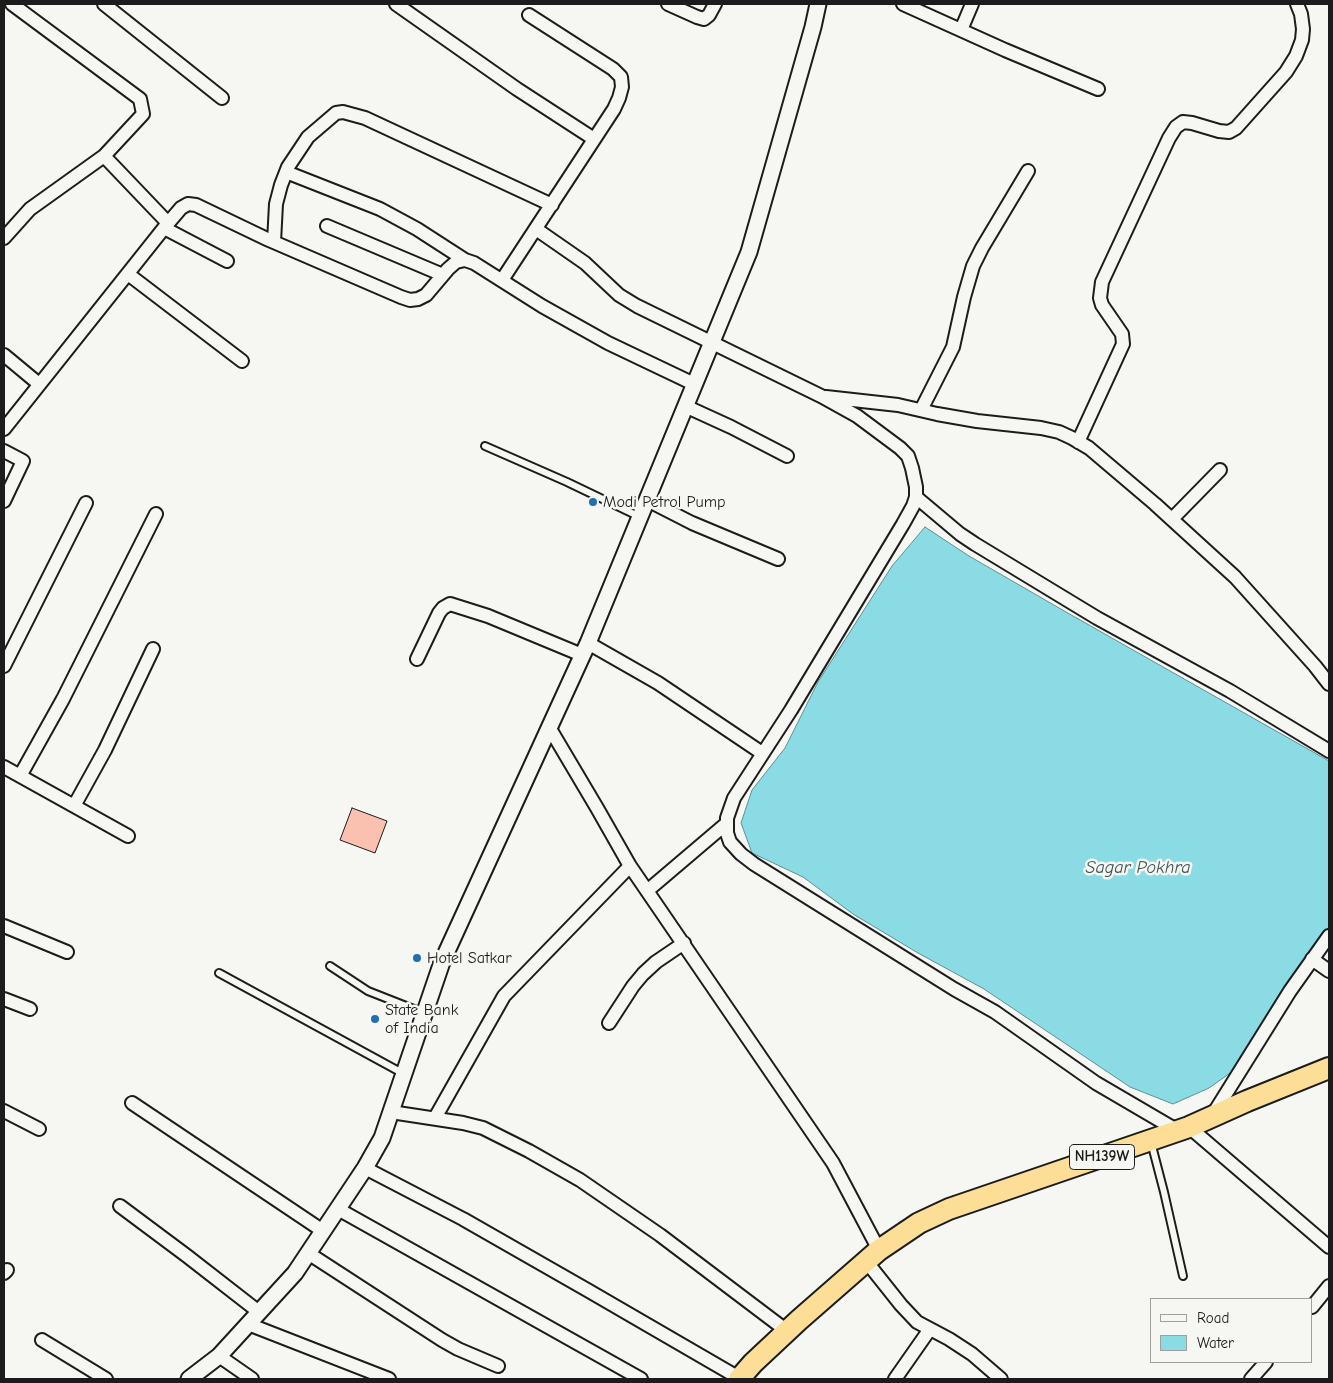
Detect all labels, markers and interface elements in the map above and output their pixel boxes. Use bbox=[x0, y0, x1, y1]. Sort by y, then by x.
place label: Modi Petrol Pump bbox=[603, 492, 725, 512]
marker: Modi Petrol Pump bbox=[587, 496, 599, 508]
water label: Sagar Pokhra bbox=[1086, 857, 1190, 879]
place label: Hotel Satkar bbox=[427, 948, 512, 968]
marker: Hotel Satkar bbox=[411, 952, 423, 964]
place label: State Bank of India bbox=[385, 1000, 458, 1038]
marker: State Bank of India bbox=[369, 1013, 381, 1025]
road number: NH139W bbox=[1070, 1144, 1134, 1170]
legend bbox=[1150, 1298, 1313, 1363]
text: Road bbox=[1197, 1309, 1229, 1327]
text: Water bbox=[1197, 1334, 1234, 1352]

